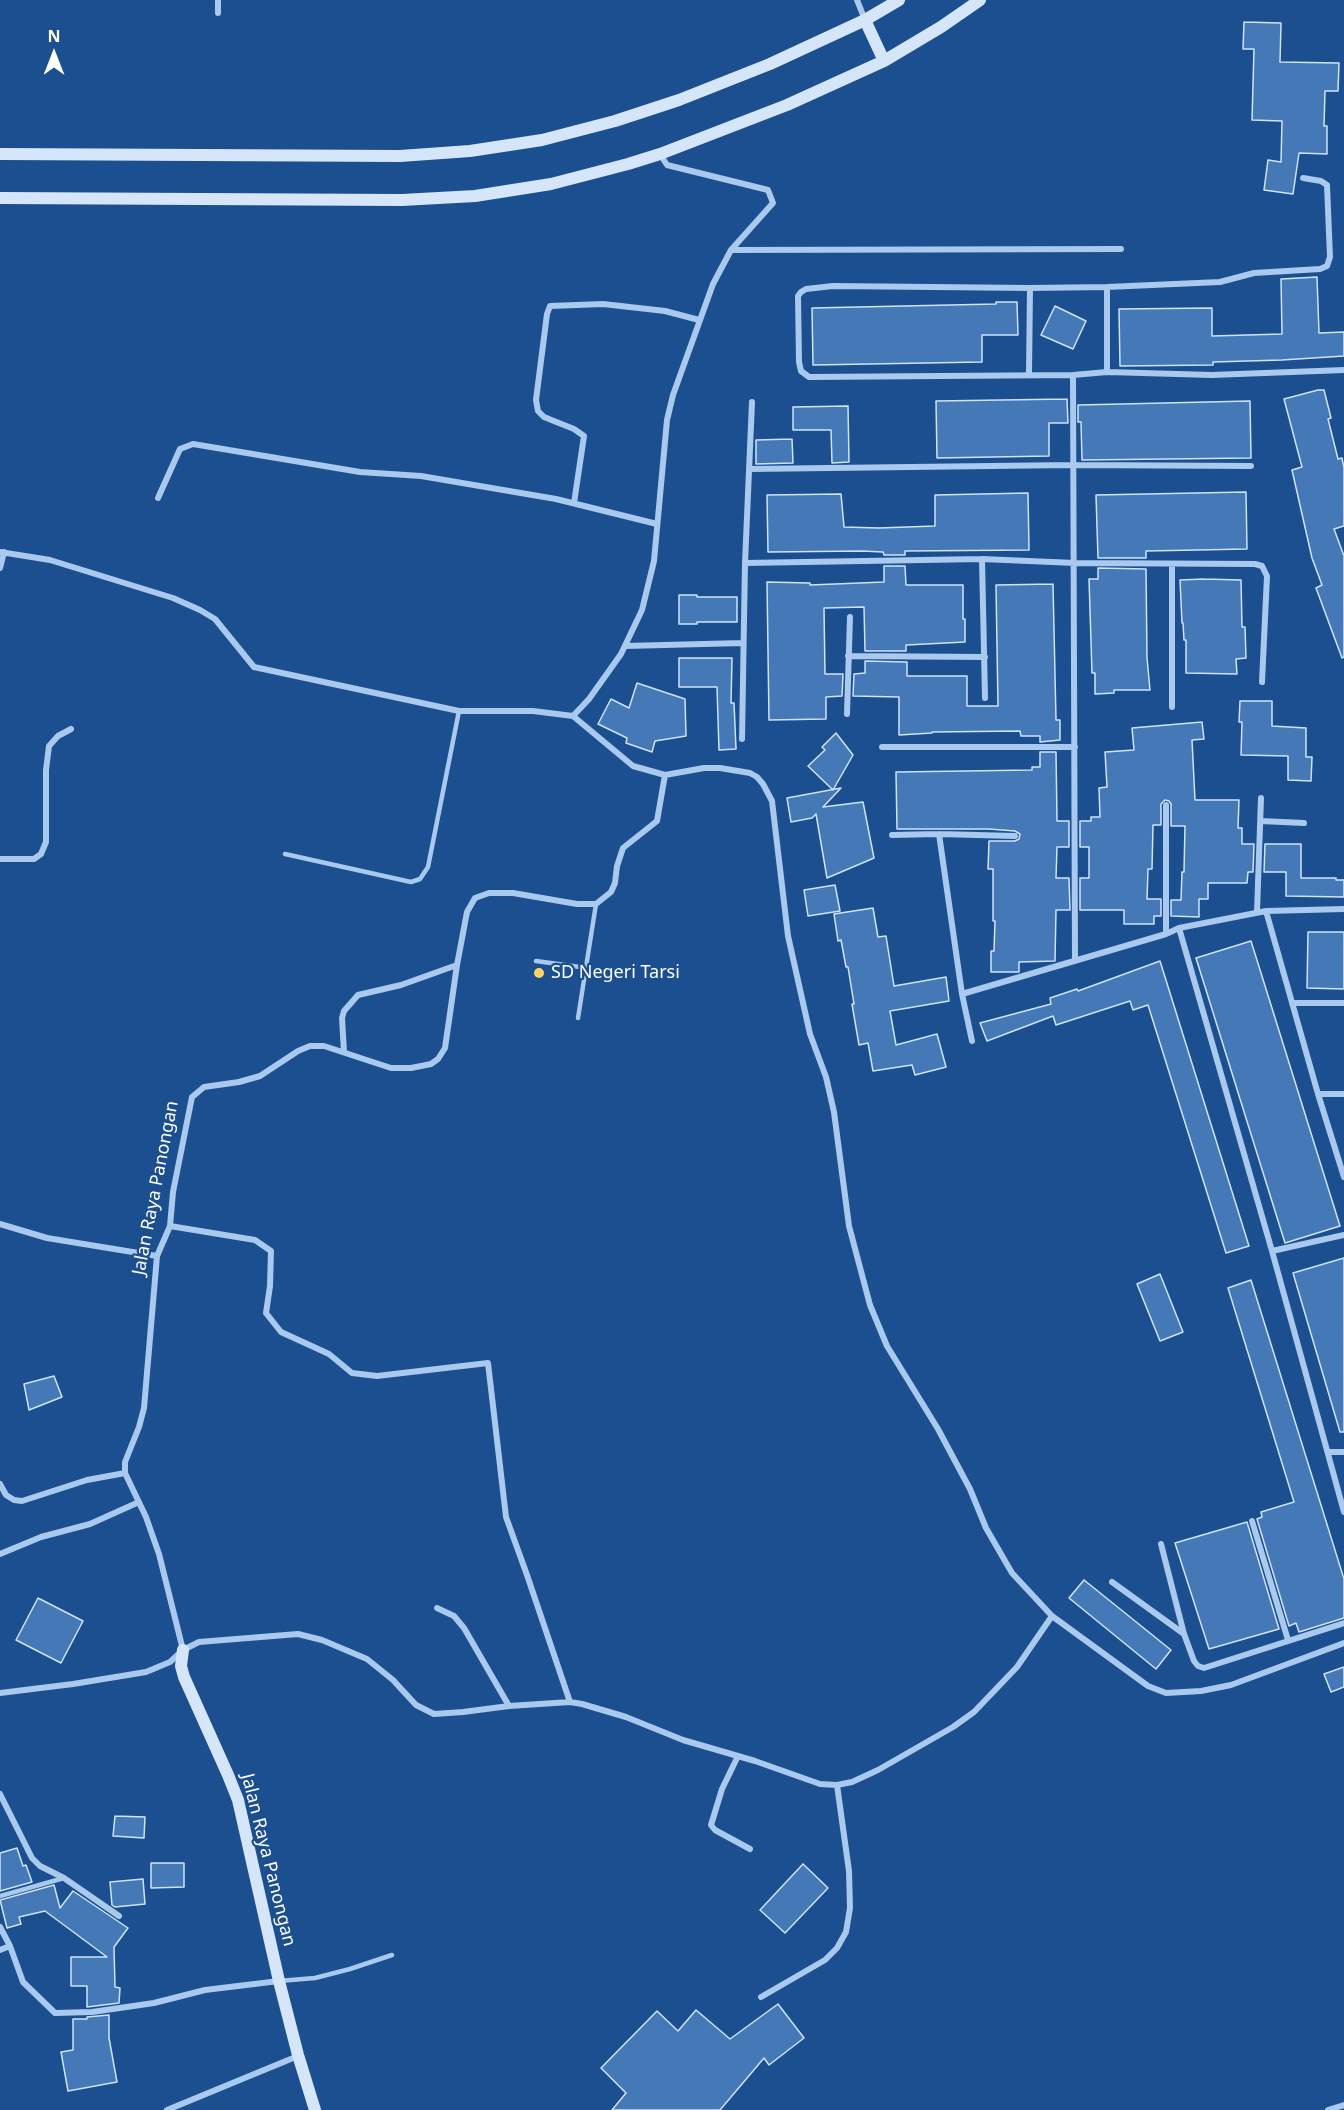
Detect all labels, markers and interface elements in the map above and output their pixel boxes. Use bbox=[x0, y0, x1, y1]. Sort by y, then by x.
north arrow bbox=[24, 24, 84, 84]
text: N bbox=[47, 25, 61, 47]
place label: SD Negeri Tarsi bbox=[551, 962, 680, 984]
marker: SD Negeri Tarsi bbox=[532, 966, 546, 980]
street label: Jalan Raya Panongan bbox=[128, 1099, 184, 1277]
street label: Jalan Raya Panongan bbox=[236, 1771, 300, 1949]

